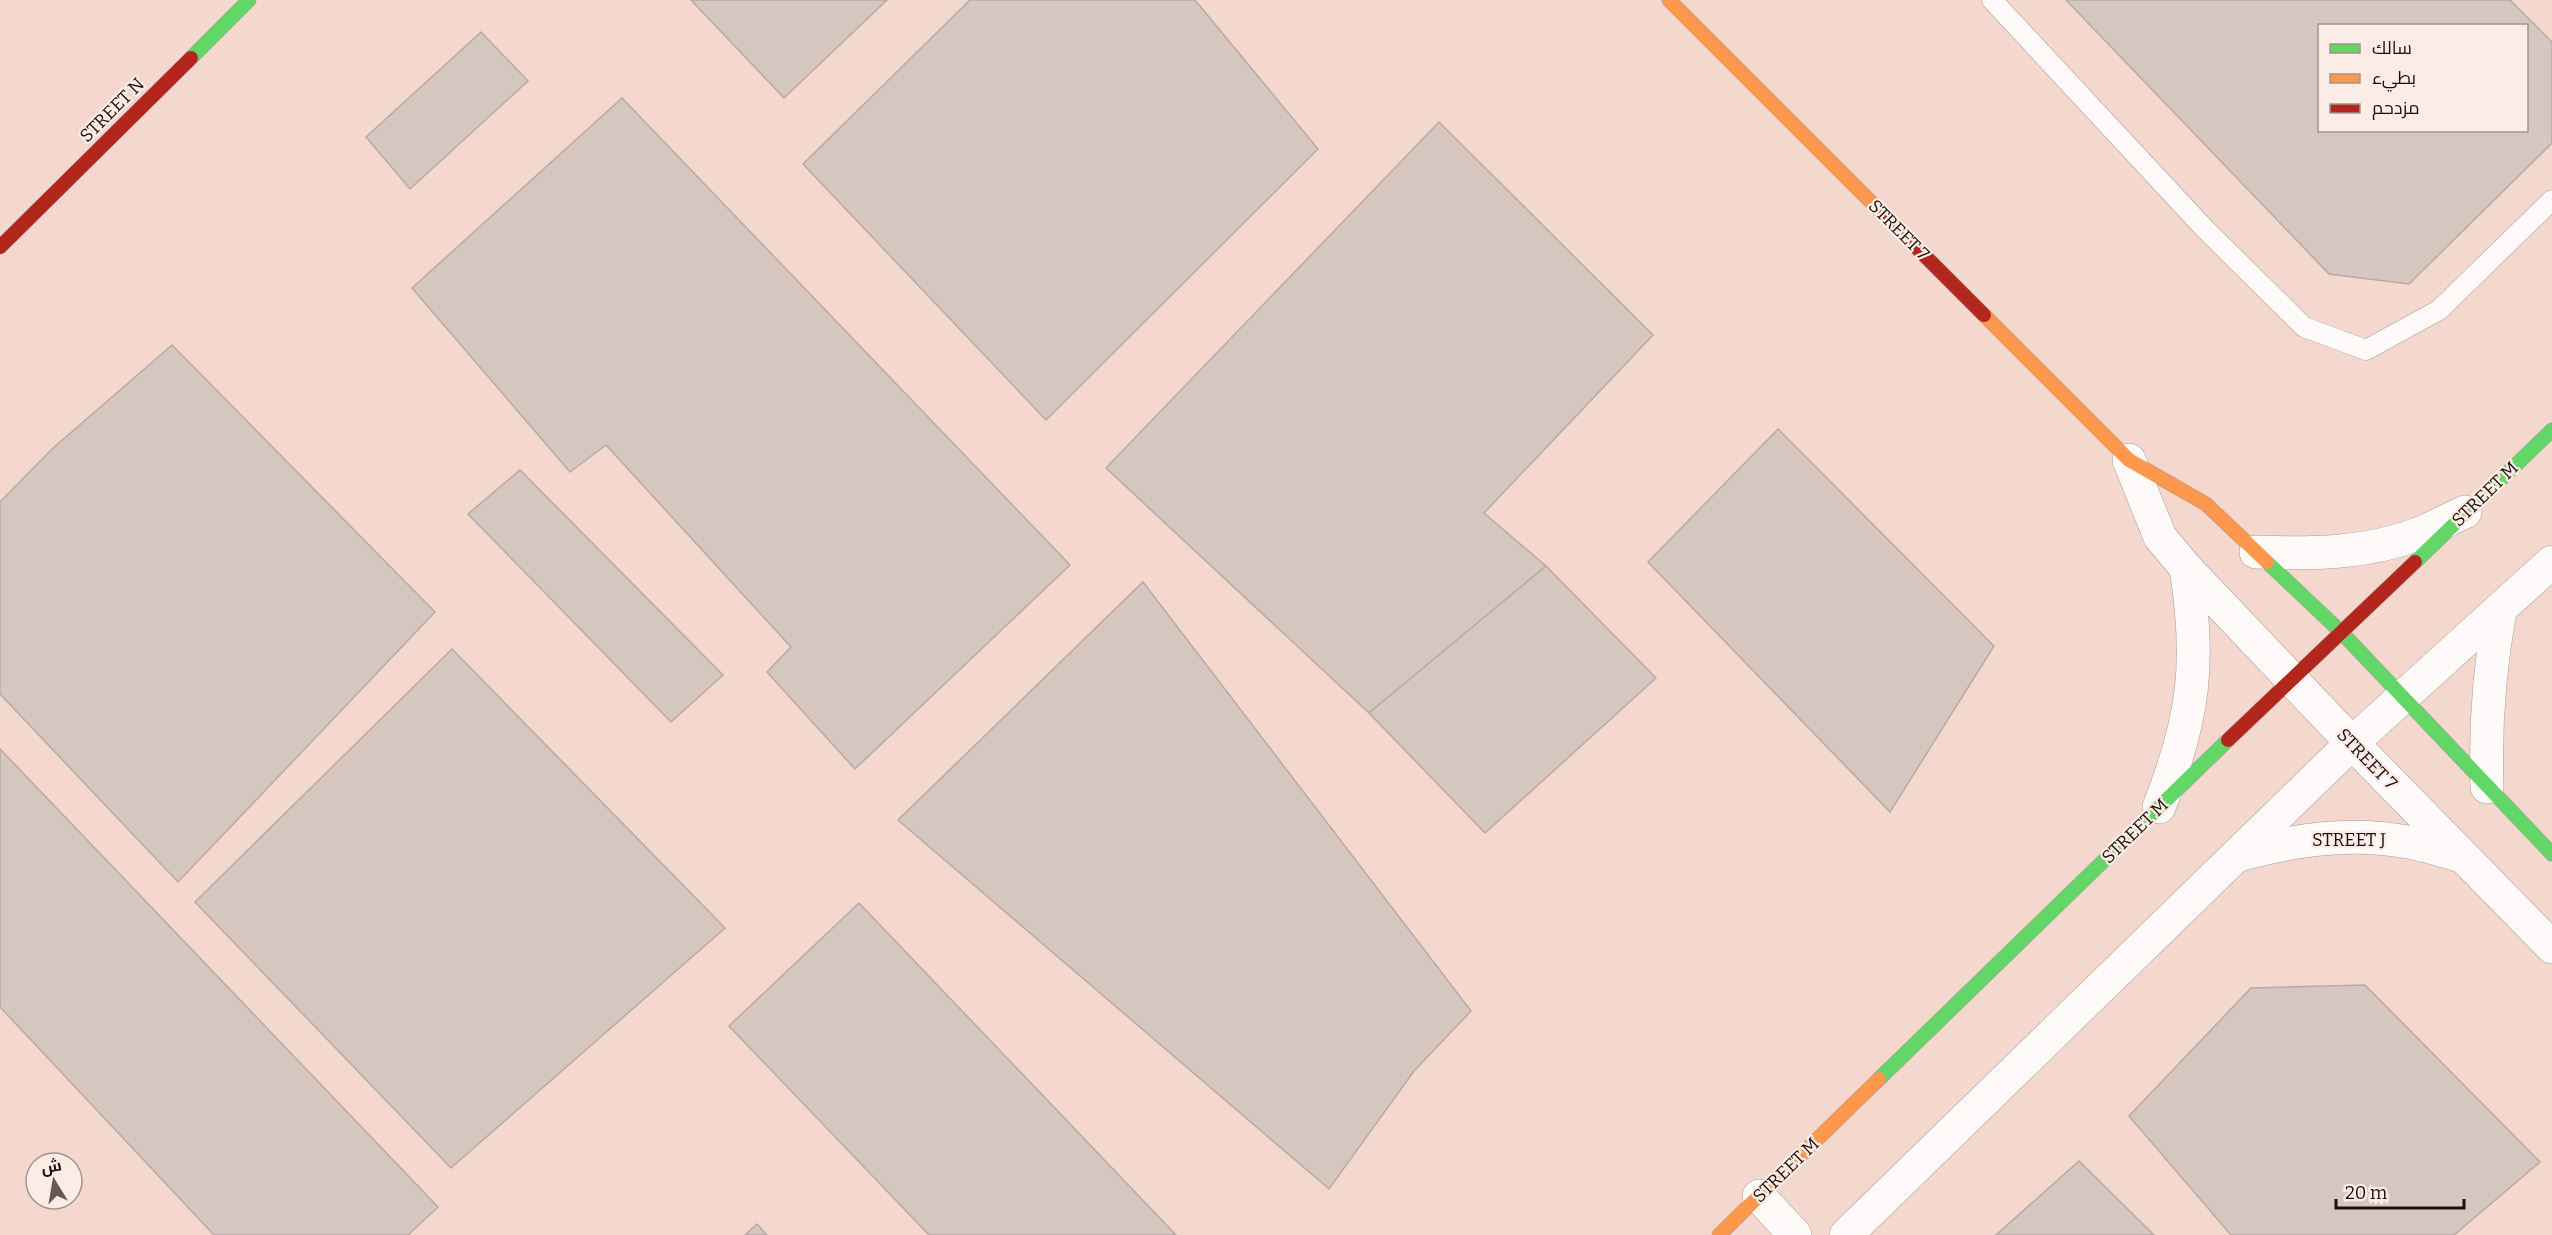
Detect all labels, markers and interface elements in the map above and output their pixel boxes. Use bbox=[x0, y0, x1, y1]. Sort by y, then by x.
legend bbox=[2318, 24, 2528, 132]
text: سالك bbox=[2372, 37, 2412, 59]
text: بطيء bbox=[2372, 67, 2416, 92]
street label: STREET N bbox=[75, 73, 149, 147]
text: مزدحم bbox=[2372, 97, 2420, 120]
street label: STREET 7 bbox=[1864, 195, 1934, 265]
street label: STREET M bbox=[2447, 457, 2523, 531]
street label: STREET 7 bbox=[2332, 724, 2402, 794]
street label: STREET M bbox=[2097, 794, 2173, 868]
street label: STREET J bbox=[2312, 829, 2386, 851]
street label: STREET M bbox=[1748, 1133, 1824, 1207]
north arrow bbox=[24, 1151, 84, 1211]
text: ش bbox=[39, 1155, 63, 1178]
scale bar bbox=[2336, 1172, 2464, 1210]
text: 20 m bbox=[2345, 1182, 2387, 1204]

